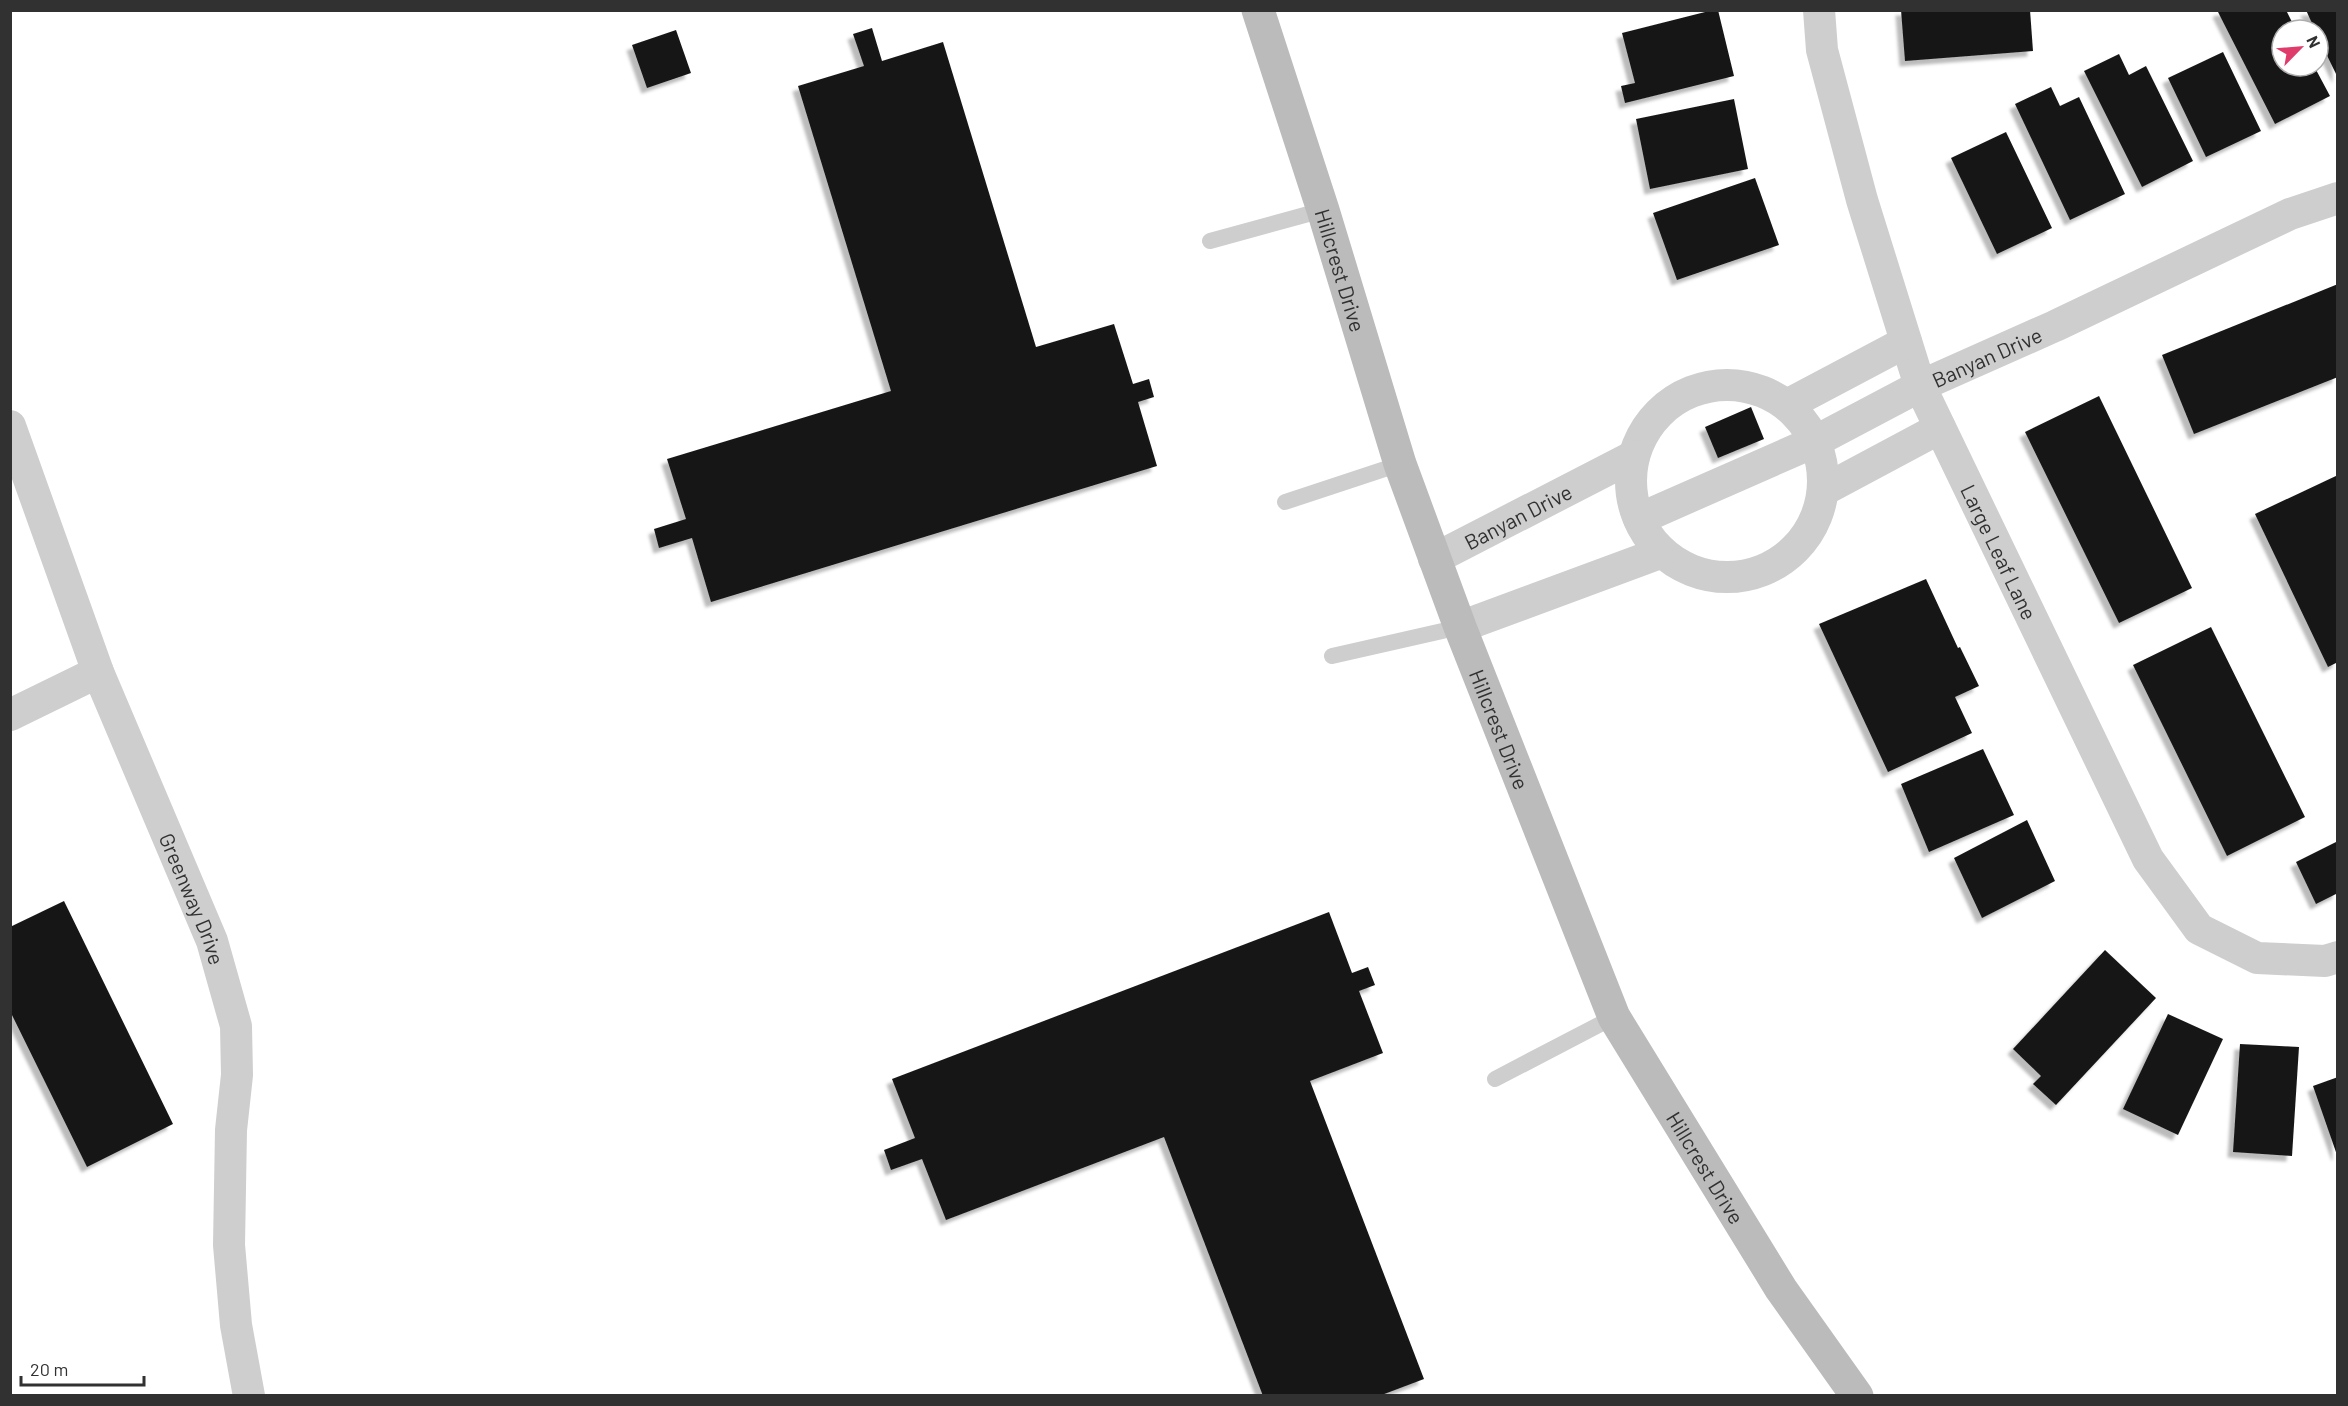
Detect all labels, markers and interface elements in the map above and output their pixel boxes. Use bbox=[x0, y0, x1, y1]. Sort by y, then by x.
north arrow bbox=[2270, 18, 2330, 78]
text: N bbox=[2303, 33, 2325, 50]
street label: Hillcrest Drive bbox=[1311, 206, 1372, 334]
street label: Banyan Drive bbox=[1928, 321, 2045, 392]
street label: Banyan Drive bbox=[1460, 478, 1576, 554]
street label: Large Leaf Lane bbox=[1957, 480, 2043, 623]
street label: Hillcrest Drive bbox=[1465, 665, 1535, 793]
street label: Greenway Drive bbox=[155, 829, 230, 967]
street label: Hillcrest Drive bbox=[1662, 1107, 1750, 1228]
scale bar bbox=[21, 1349, 144, 1387]
text: 20 m bbox=[30, 1358, 68, 1380]

